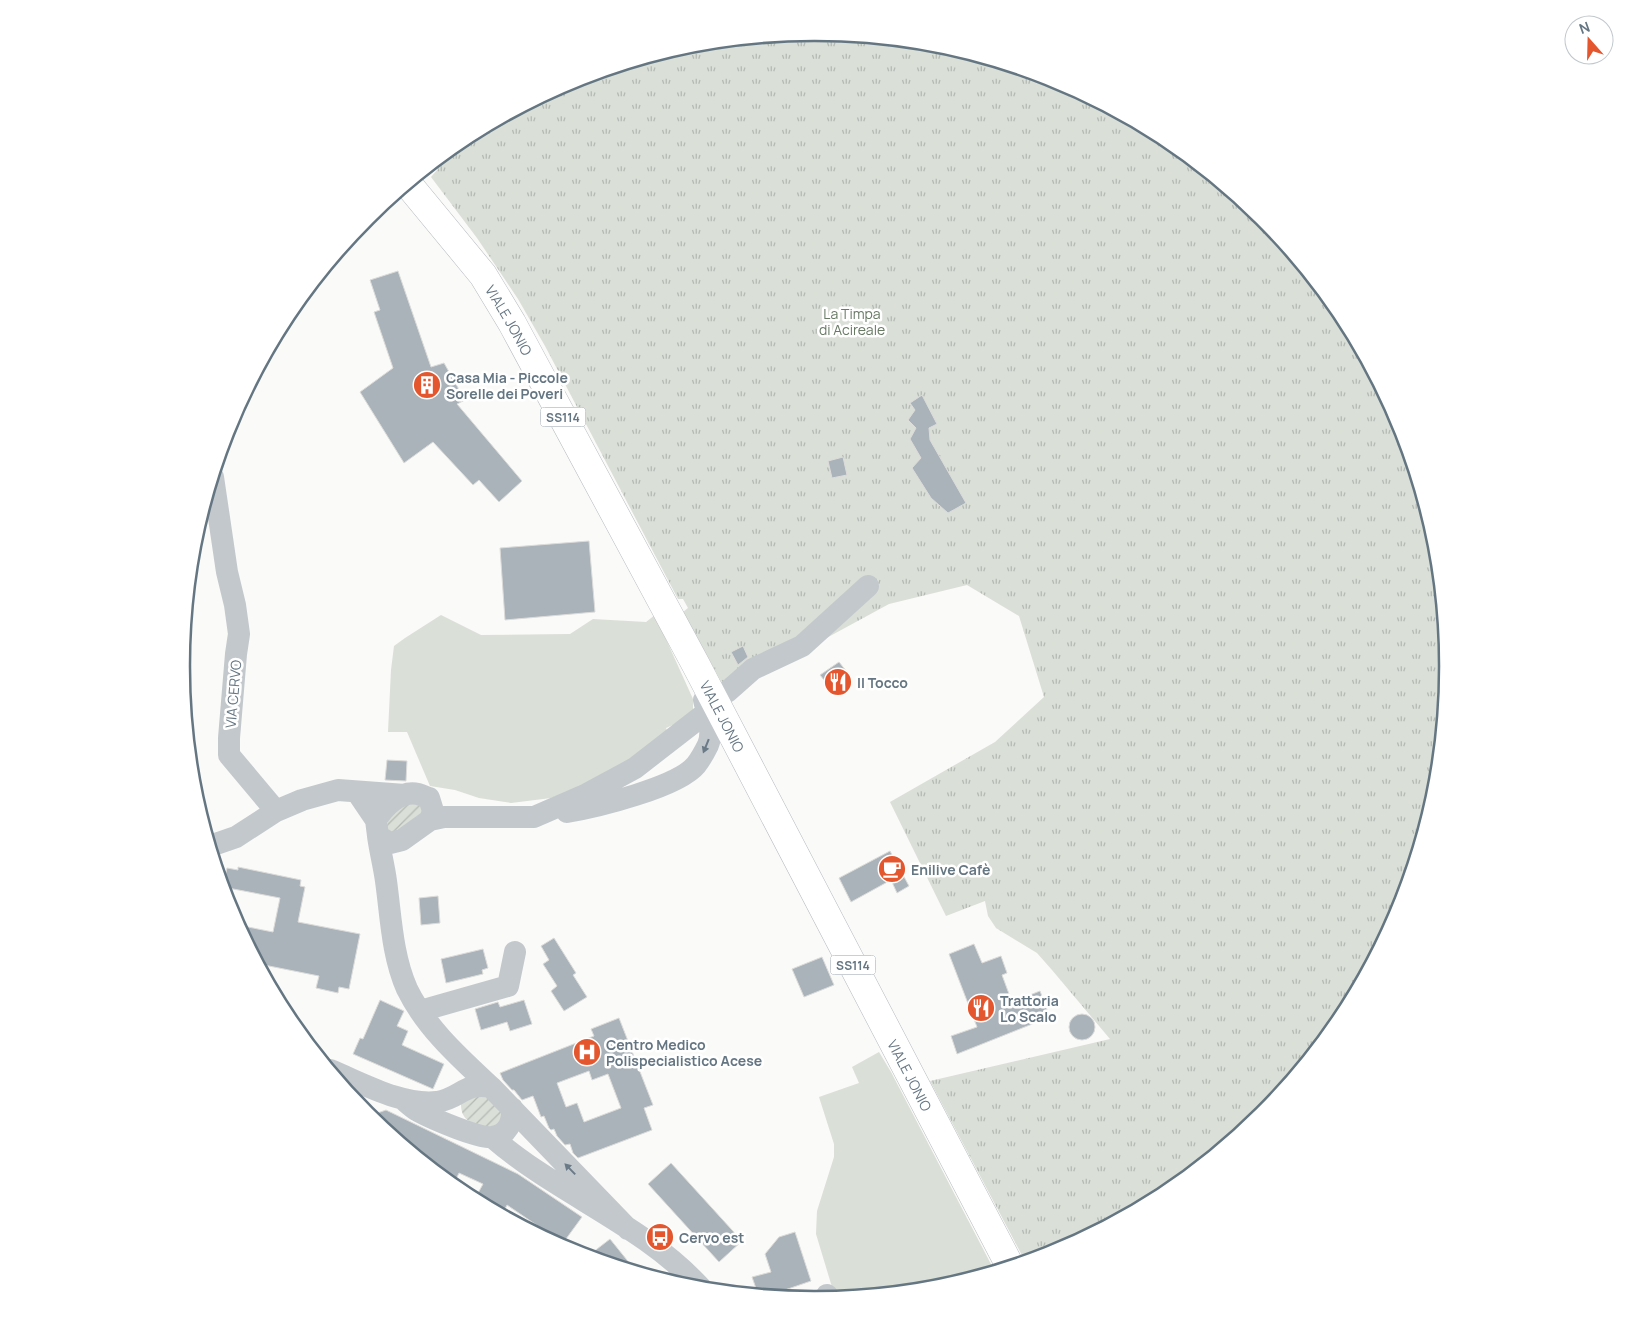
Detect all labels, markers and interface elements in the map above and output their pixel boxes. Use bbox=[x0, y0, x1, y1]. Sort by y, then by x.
north arrow bbox=[1564, 15, 1614, 65]
text: N bbox=[1576, 17, 1592, 38]
street label: VIALE JONIO bbox=[482, 281, 537, 358]
park label: La Timpa di Acireale bbox=[819, 304, 885, 339]
place label: Casa Mia - Piccole Sorelle dei Poveri bbox=[446, 368, 568, 403]
building icon: Casa Mia - Piccole Sorelle dei Poveri bbox=[412, 370, 442, 400]
road number: SS114 bbox=[540, 408, 586, 427]
street label: VIA CERVO bbox=[221, 659, 245, 729]
restaurant icon: Il Tocco bbox=[823, 667, 853, 697]
place label: Il Tocco bbox=[857, 673, 908, 692]
street label: VIALE JONIO bbox=[696, 677, 749, 755]
one-way arrow bbox=[701, 739, 709, 753]
cafe icon: Enilive Cafè bbox=[877, 854, 907, 884]
place label: Enilive Cafè bbox=[911, 860, 991, 879]
road number: SS114 bbox=[830, 956, 876, 974]
place label: Trattoria Lo Scalo bbox=[1000, 991, 1059, 1026]
restaurant icon: Trattoria Lo Scalo bbox=[966, 993, 996, 1023]
place label: Centro Medico Polispecialistico Acese bbox=[606, 1035, 762, 1070]
street label: VIALE JONIO bbox=[884, 1036, 937, 1114]
hospital icon: Centro Medico Polispecialistico Acese bbox=[572, 1037, 602, 1067]
one-way arrow bbox=[564, 1163, 576, 1175]
bus stop icon: Cervo est bbox=[645, 1222, 675, 1252]
place label: Cervo est bbox=[679, 1228, 744, 1247]

